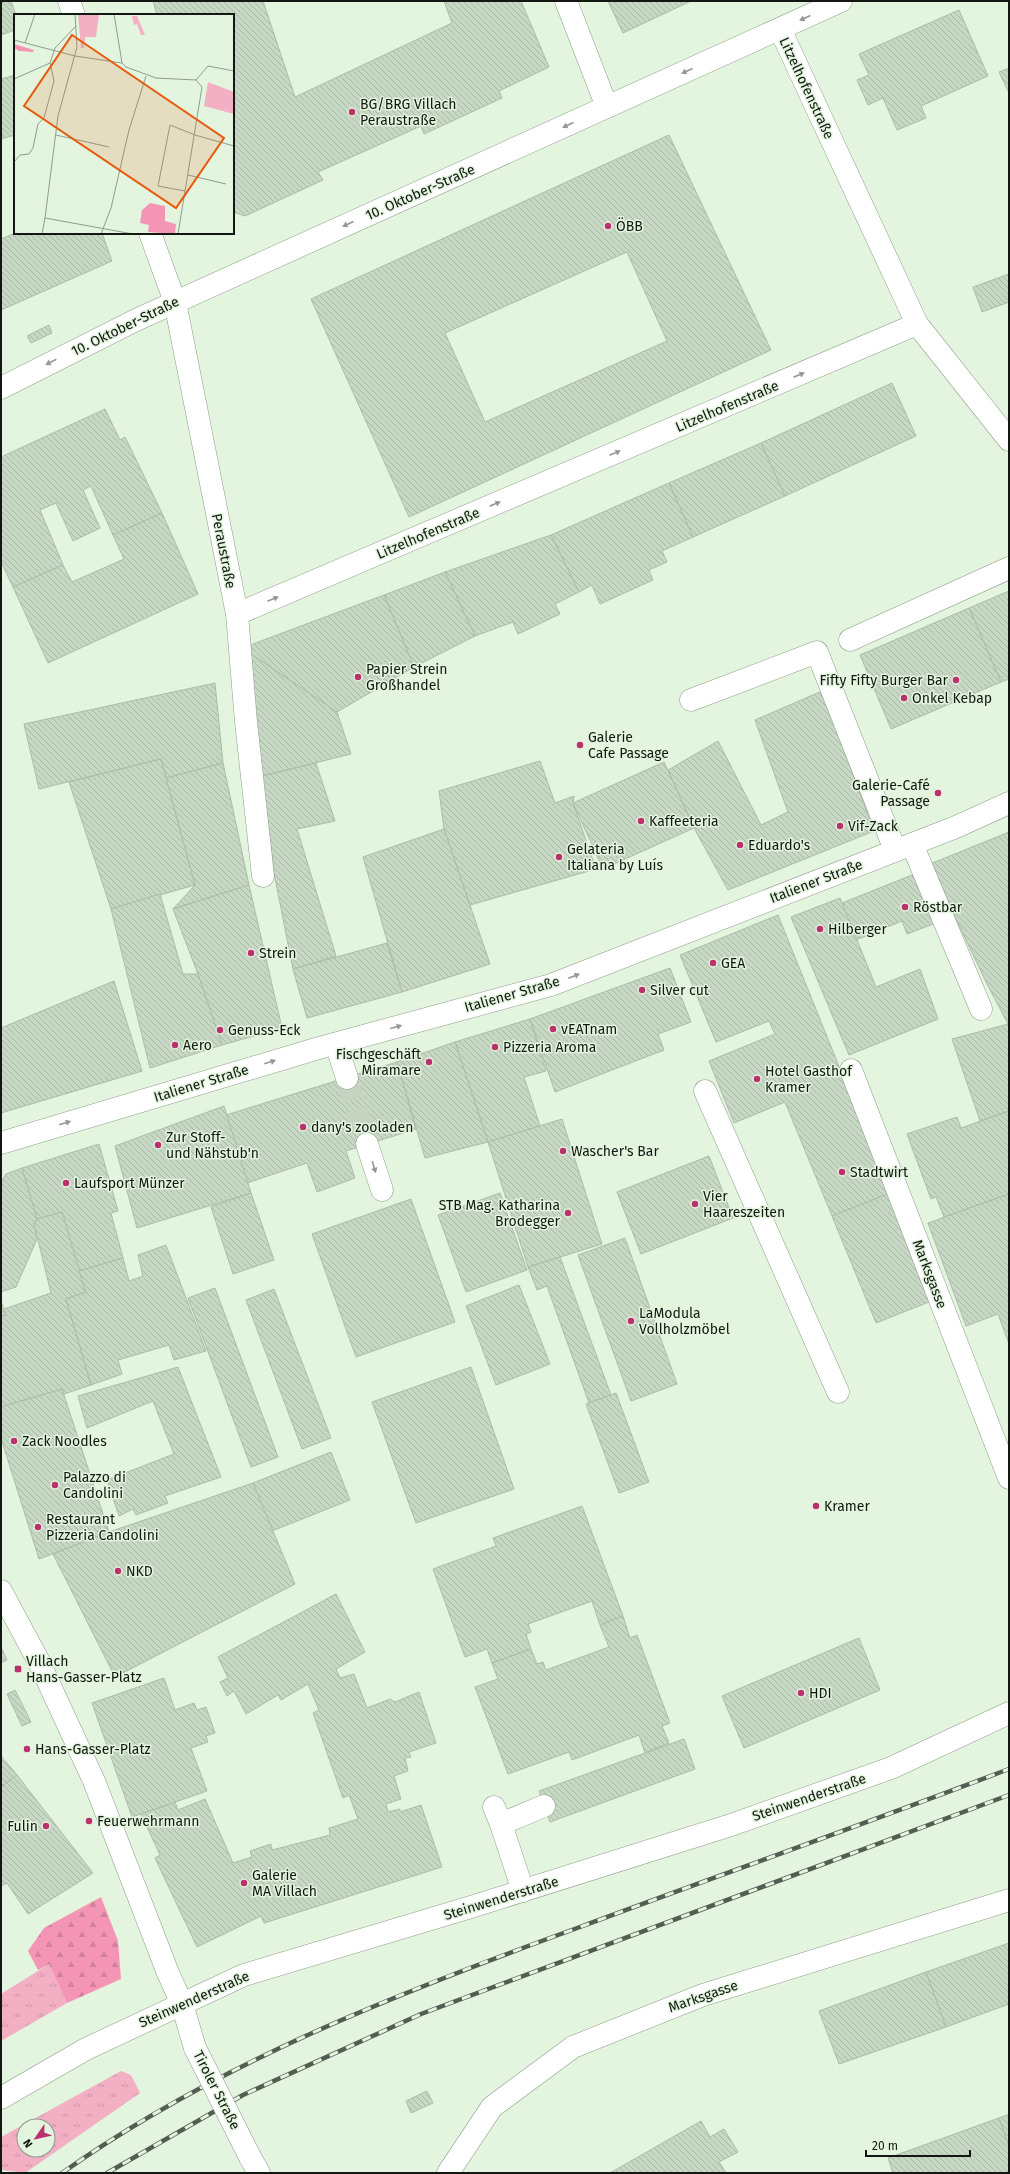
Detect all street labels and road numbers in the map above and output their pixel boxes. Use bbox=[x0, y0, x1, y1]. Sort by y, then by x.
street label: Litzelhofenstraße bbox=[775, 35, 838, 142]
street label: 10. Oktober-Straße bbox=[363, 161, 478, 224]
street label: 10. Oktober-Straße bbox=[68, 293, 182, 360]
street label: Litzelhofenstraße bbox=[673, 377, 781, 436]
street label: Litzelhofenstraße bbox=[374, 504, 482, 563]
street label: Peraustraße bbox=[208, 512, 239, 590]
street label: Italiener Straße bbox=[767, 856, 865, 907]
street label: Italiener Straße bbox=[463, 973, 562, 1016]
street label: Italiener Straße bbox=[152, 1061, 251, 1106]
street label: Marksgasse bbox=[909, 1237, 950, 1311]
street label: Steinwenderstraße bbox=[750, 1770, 868, 1825]
street label: Steinwenderstraße bbox=[442, 1873, 561, 1924]
street label: Steinwenderstraße bbox=[136, 1967, 252, 2032]
street label: Marksgasse bbox=[666, 1977, 740, 2016]
street label: Tiroler Straße bbox=[189, 2048, 244, 2133]

